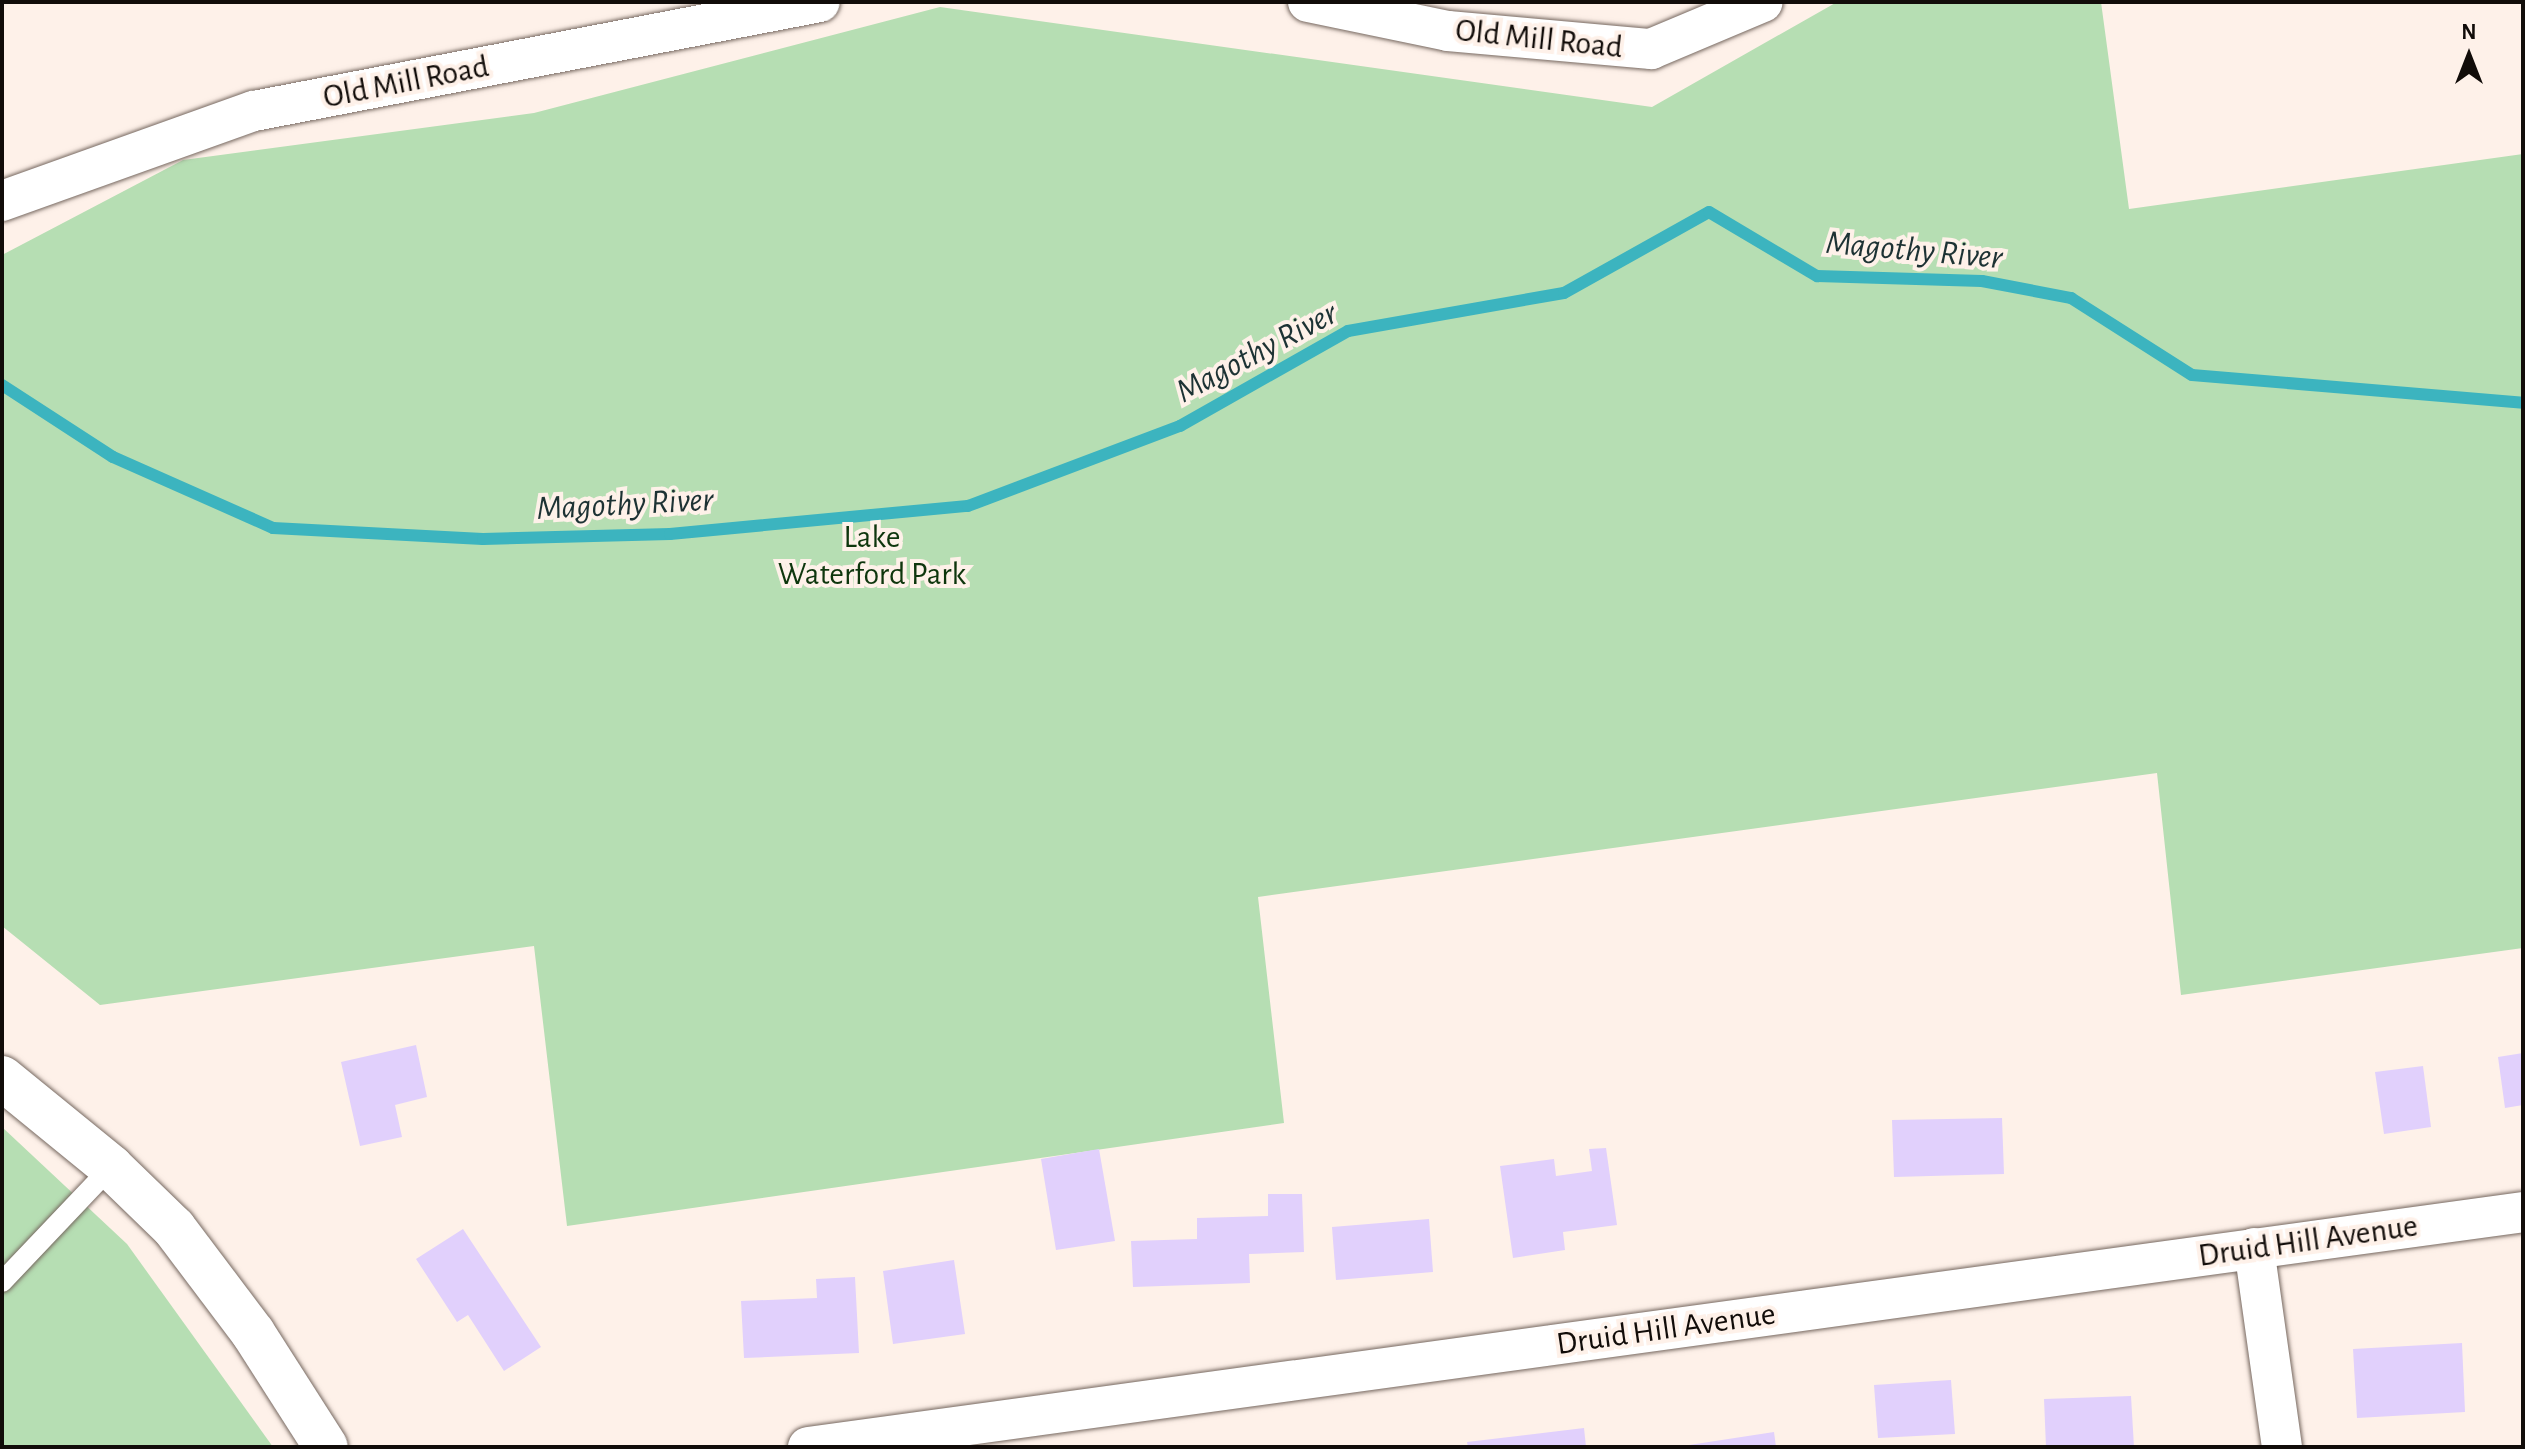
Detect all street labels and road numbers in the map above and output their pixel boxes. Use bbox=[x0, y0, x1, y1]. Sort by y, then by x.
street label: Old Mill Road bbox=[1454, 11, 1624, 67]
street label: Old Mill Road bbox=[320, 47, 492, 117]
street label: Druid Hill Avenue bbox=[2196, 1207, 2420, 1275]
street label: Druid Hill Avenue bbox=[1554, 1295, 1778, 1363]

